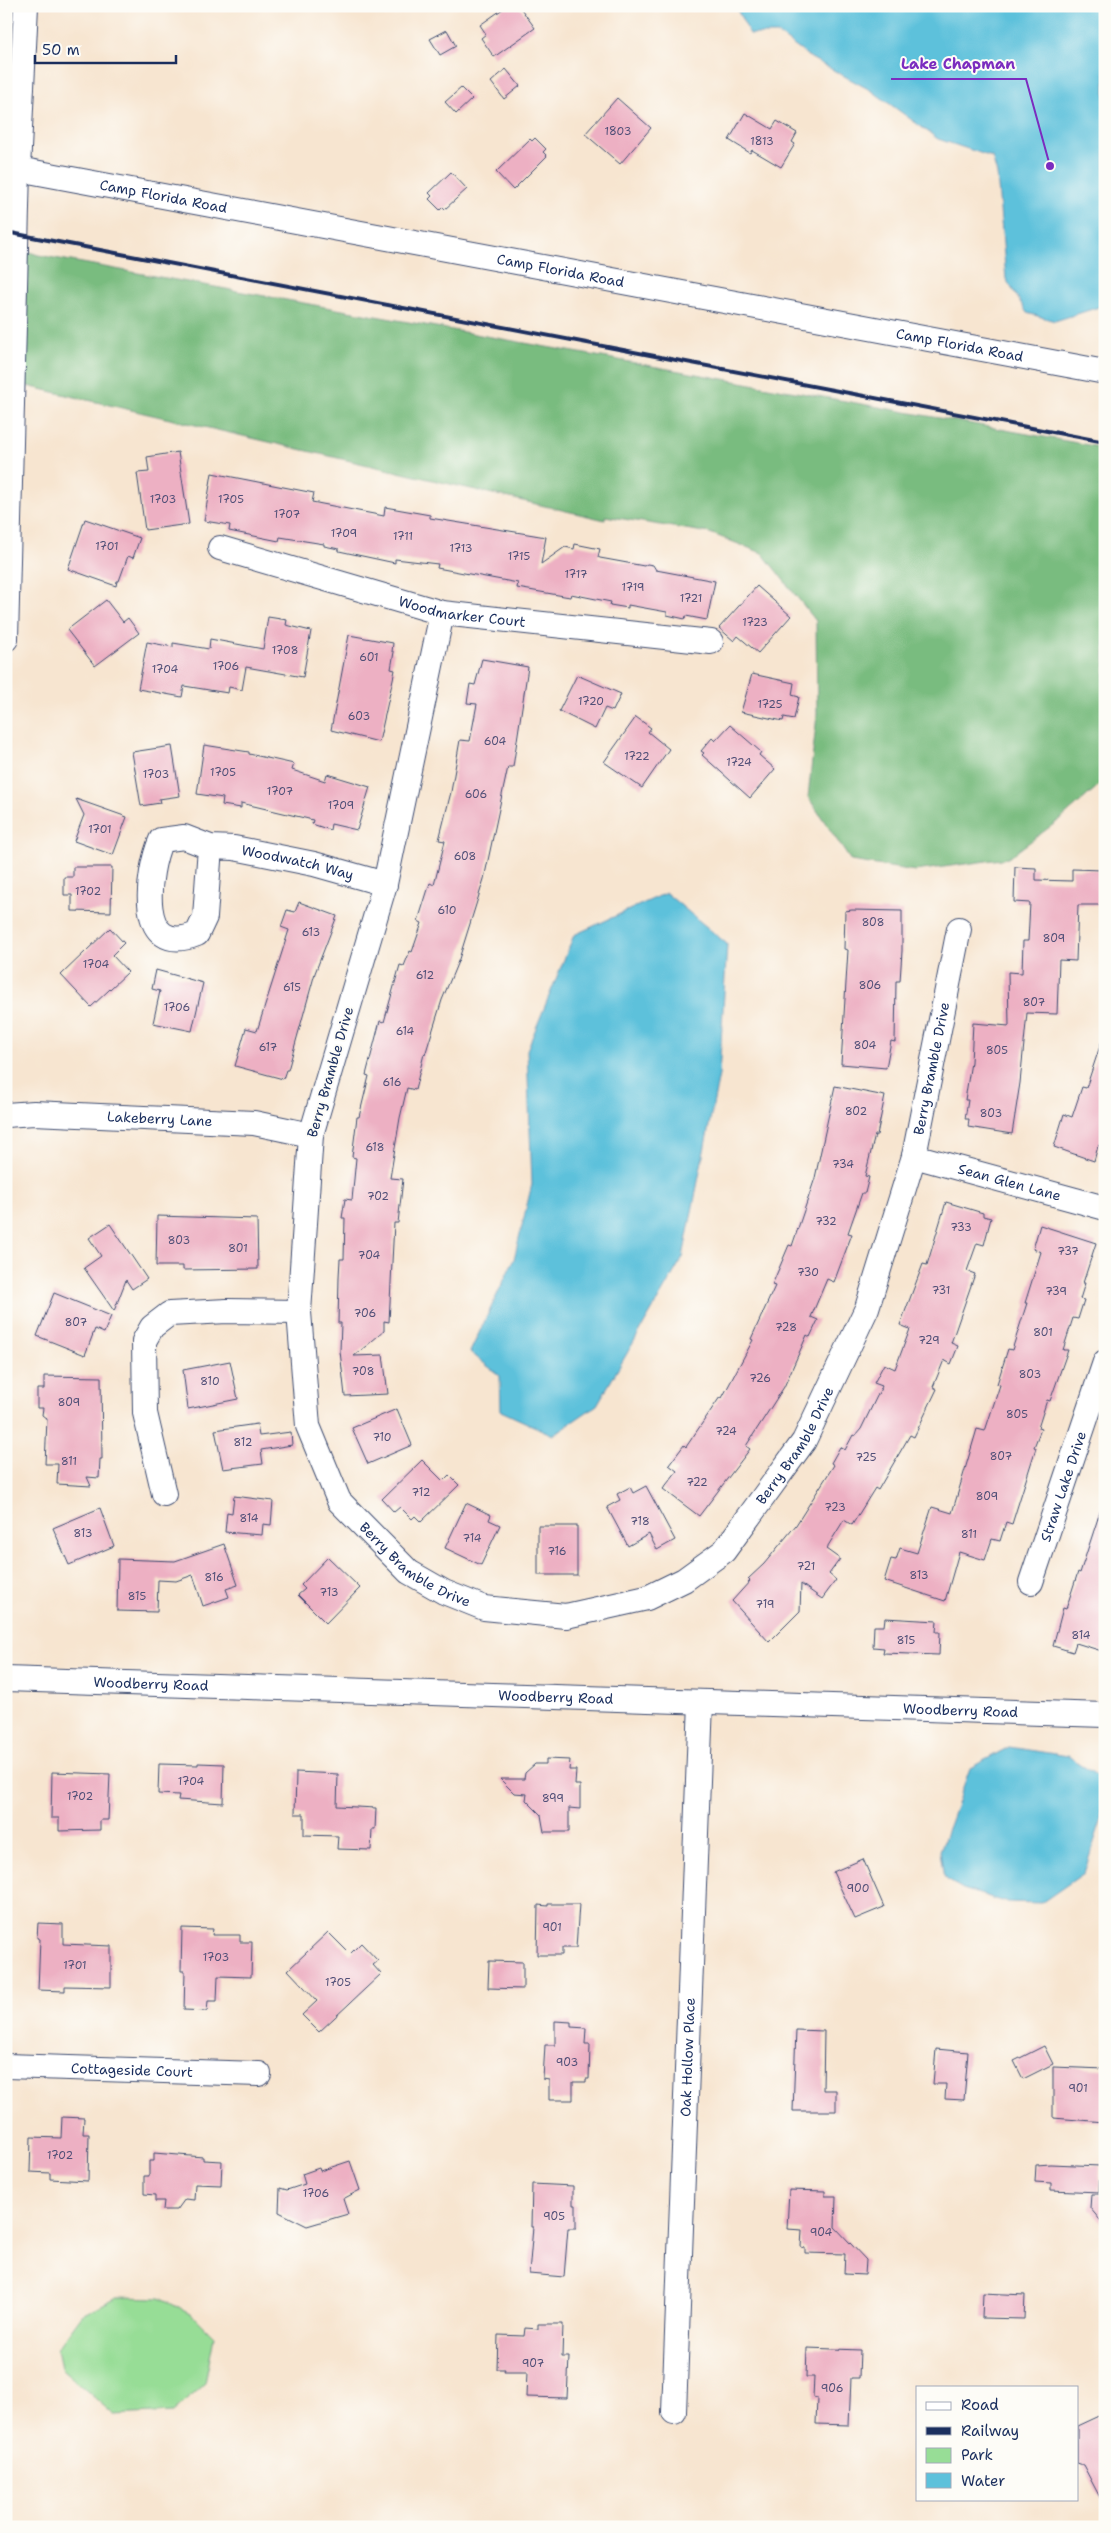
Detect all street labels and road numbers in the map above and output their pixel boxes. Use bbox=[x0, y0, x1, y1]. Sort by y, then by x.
street label: Camp Florida Road bbox=[98, 175, 229, 217]
street label: Camp Florida Road bbox=[495, 250, 626, 291]
street label: Camp Florida Road bbox=[894, 324, 1025, 366]
street label: Woodmarker Court bbox=[396, 592, 527, 631]
street label: Woodwatch Way bbox=[240, 841, 356, 884]
street label: Berry Bramble Drive bbox=[909, 1000, 953, 1137]
street label: Berry Bramble Drive bbox=[303, 1005, 357, 1139]
street label: Lakeberry Lane bbox=[107, 1107, 213, 1130]
street label: Sean Glen Lane bbox=[956, 1159, 1063, 1205]
street label: Berry Bramble Drive bbox=[752, 1384, 837, 1508]
street label: Straw Lake Drive bbox=[1036, 1429, 1090, 1544]
street label: Berry Bramble Drive bbox=[356, 1518, 473, 1611]
street label: Woodberry Road bbox=[93, 1673, 209, 1695]
street label: Woodberry Road bbox=[498, 1686, 614, 1708]
street label: Woodberry Road bbox=[903, 1699, 1018, 1721]
street label: Oak Hollow Place bbox=[676, 1997, 699, 2117]
street label: Cottageside Court bbox=[71, 2059, 193, 2081]

